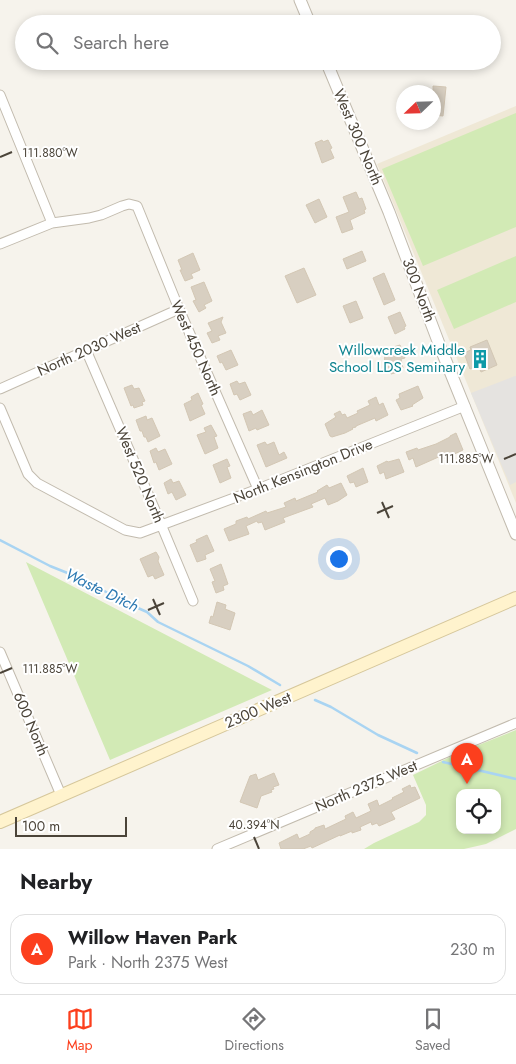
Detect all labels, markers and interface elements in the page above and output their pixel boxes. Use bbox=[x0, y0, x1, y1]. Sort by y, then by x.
search box bbox=[15, 15, 501, 70]
icon: search bbox=[33, 29, 61, 57]
text: Search here bbox=[73, 29, 169, 56]
street label: West 300 North bbox=[328, 85, 388, 189]
north arrow bbox=[396, 85, 441, 130]
text: 111.880°W bbox=[22, 144, 78, 162]
street label: 300 North bbox=[397, 255, 441, 325]
street label: West 450 North bbox=[165, 297, 227, 399]
street label: North 2030 West bbox=[34, 316, 145, 382]
place label: Willowcreek Middle School LDS Seminary bbox=[329, 339, 465, 378]
building icon: Willowcreek Middle School LDS Seminary bbox=[469, 348, 491, 370]
street label: West 520 North bbox=[110, 424, 170, 526]
street label: North Kensington Drive bbox=[230, 433, 376, 509]
text: 111.885°W bbox=[439, 450, 494, 468]
your location bbox=[326, 546, 352, 572]
water label: Waste Ditch bbox=[61, 562, 143, 618]
text: 111.885°W bbox=[23, 660, 78, 678]
street label: 2300 West bbox=[221, 686, 295, 734]
street label: 600 North bbox=[8, 689, 54, 759]
pin: A bbox=[451, 743, 483, 784]
street label: North 2375 West bbox=[311, 754, 421, 817]
map controls bbox=[456, 789, 501, 834]
button: locate bbox=[456, 789, 501, 834]
scale bar bbox=[15, 814, 128, 837]
text: 100 m bbox=[22, 816, 60, 836]
text: 40.394°N bbox=[229, 816, 279, 834]
text: Nearby bbox=[20, 867, 92, 897]
text: Willow Haven Park bbox=[68, 924, 237, 951]
text: A bbox=[31, 938, 43, 961]
text: 230 m bbox=[450, 938, 495, 961]
text: Park · North 2375 West bbox=[68, 951, 228, 974]
tab: Map bbox=[66, 1005, 94, 1055]
tab: Directions bbox=[225, 1005, 284, 1055]
tab: Saved bbox=[415, 1005, 450, 1055]

